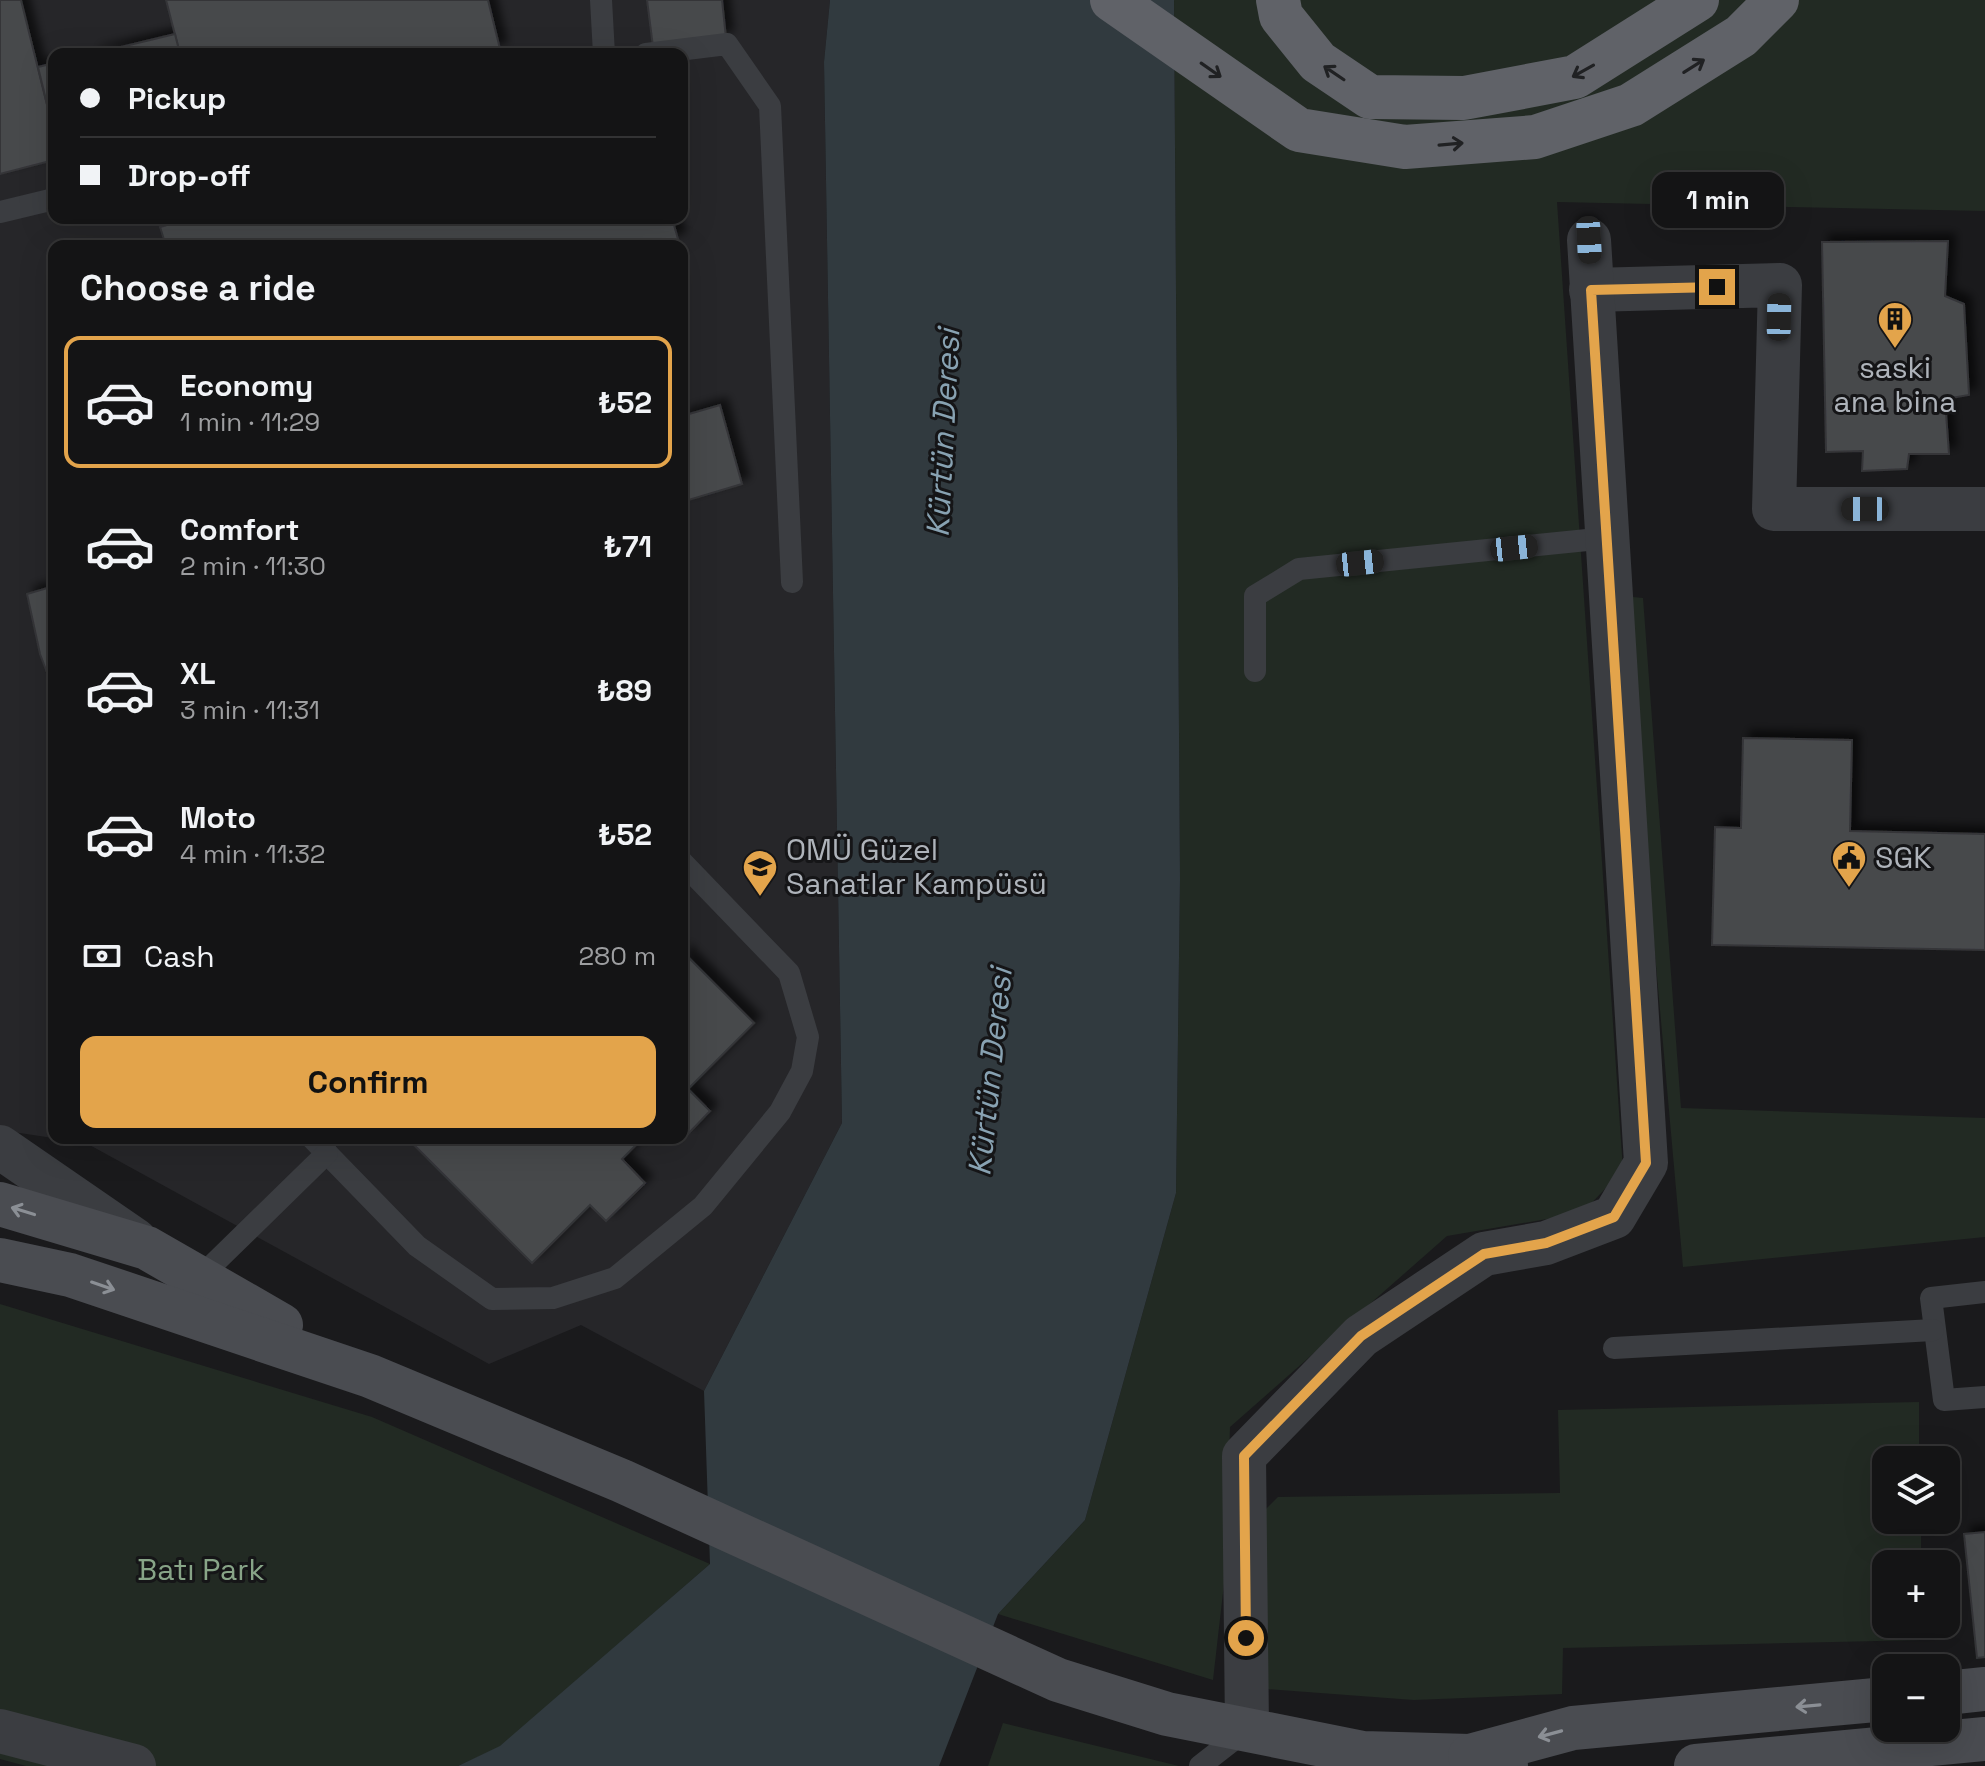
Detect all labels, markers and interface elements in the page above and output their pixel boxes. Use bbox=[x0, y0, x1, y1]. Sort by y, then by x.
one-way arrow bbox=[1682, 57, 1705, 73]
one-way arrow bbox=[1199, 62, 1222, 78]
one-way arrow bbox=[1572, 64, 1596, 80]
one-way arrow bbox=[1324, 65, 1346, 81]
text: Pickup bbox=[128, 79, 226, 118]
one-way arrow bbox=[1437, 136, 1464, 151]
text: Drop-off bbox=[128, 156, 251, 195]
callout: 1 min bbox=[1651, 171, 1783, 227]
text: 1 min bbox=[1686, 183, 1750, 217]
car bbox=[1576, 215, 1602, 265]
text: Choose a ride bbox=[80, 265, 316, 311]
route end bbox=[1699, 269, 1735, 305]
car bbox=[1767, 293, 1791, 341]
building icon: saski ana bina bbox=[1876, 300, 1914, 350]
water label: Kürtün Deresi bbox=[918, 324, 969, 538]
place label: saski ana bina bbox=[1834, 348, 1956, 421]
icon: car bbox=[84, 366, 156, 438]
text: Economy bbox=[180, 366, 313, 405]
text: ₺52 bbox=[598, 383, 652, 422]
text: 1 min · 11:29 bbox=[180, 405, 320, 439]
car bbox=[1841, 497, 1889, 521]
icon: car bbox=[84, 510, 156, 582]
text: Comfort bbox=[180, 510, 299, 549]
text: ₺71 bbox=[604, 527, 652, 566]
car bbox=[1489, 534, 1539, 562]
text: 2 min · 11:30 bbox=[180, 549, 326, 583]
car bbox=[1335, 549, 1385, 577]
icon: car bbox=[84, 654, 156, 726]
text: XL bbox=[180, 654, 216, 693]
text: ₺89 bbox=[597, 671, 652, 710]
text: 3 min · 11:31 bbox=[180, 693, 320, 727]
icon: car bbox=[84, 798, 156, 870]
text: Moto bbox=[180, 798, 256, 837]
text: ₺52 bbox=[598, 815, 652, 854]
place label: OMÜ Güzel Sanatlar Kampüsü bbox=[786, 830, 1047, 903]
text: 4 min · 11:32 bbox=[180, 837, 326, 871]
place label: SGK bbox=[1875, 838, 1932, 877]
public building icon: SGK bbox=[1830, 839, 1868, 889]
school or university icon: OMÜ Güzel Sanatlar Kampüsü bbox=[741, 848, 779, 898]
icon: cash bbox=[80, 934, 124, 978]
text: Cash bbox=[144, 937, 215, 976]
text: 280 m bbox=[578, 939, 656, 973]
water label: Kürtün Deresi bbox=[959, 962, 1021, 1178]
button: Confirm bbox=[80, 1036, 656, 1128]
one-way arrow bbox=[11, 1203, 37, 1218]
one-way arrow bbox=[90, 1279, 115, 1294]
map controls bbox=[1872, 1446, 1960, 1742]
button: layers bbox=[1872, 1446, 1960, 1534]
park label: Batı Park bbox=[137, 1550, 265, 1589]
button: + bbox=[1872, 1550, 1960, 1638]
route start bbox=[1228, 1620, 1264, 1656]
button: − bbox=[1872, 1654, 1960, 1742]
one-way arrow bbox=[1795, 1699, 1822, 1714]
one-way arrow bbox=[1538, 1727, 1564, 1742]

